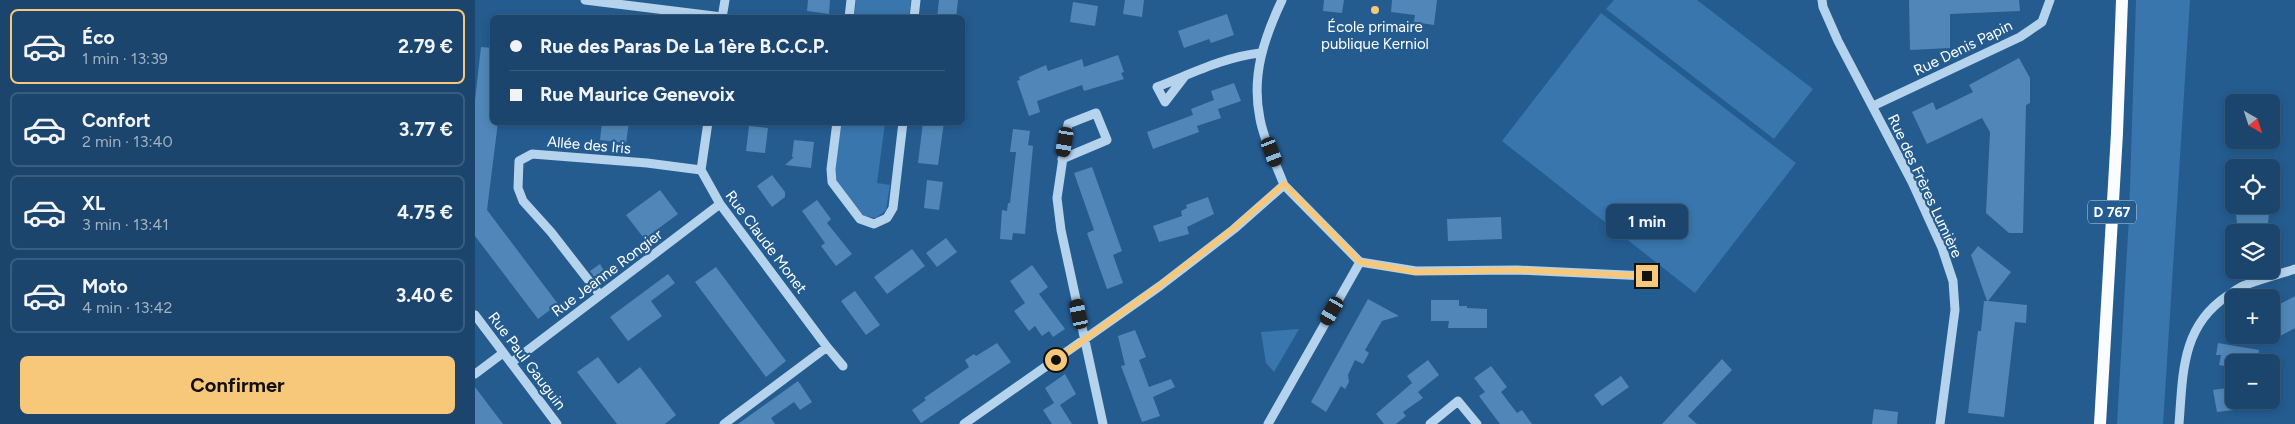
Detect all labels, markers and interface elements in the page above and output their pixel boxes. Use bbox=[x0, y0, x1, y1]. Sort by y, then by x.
marker: École primaire publique Kerniol bbox=[1369, 4, 1381, 16]
street label: Rue Denis Papin bbox=[1911, 16, 2015, 80]
place label: École primaire publique Kerniol bbox=[1321, 18, 1429, 53]
icon: car bbox=[22, 24, 67, 69]
text: Éco bbox=[82, 26, 115, 49]
text: 2.79 € bbox=[398, 35, 453, 58]
text: Rue des Paras De La 1ère B.C.C.P. bbox=[540, 35, 829, 58]
text: 1 min · 13:39 bbox=[82, 49, 168, 68]
text: Rue Maurice Genevoix bbox=[540, 83, 735, 106]
north arrow bbox=[2225, 94, 2280, 149]
map controls bbox=[2225, 94, 2280, 409]
icon: car bbox=[22, 107, 67, 152]
text: Confort bbox=[82, 109, 151, 132]
street label: Rue des Frères Lumière bbox=[1884, 111, 1966, 261]
text: 3.77 € bbox=[399, 118, 453, 141]
car bbox=[1055, 126, 1074, 158]
text: 2 min · 13:40 bbox=[82, 132, 173, 151]
street label: Allée des Iris bbox=[546, 132, 632, 158]
car bbox=[1259, 135, 1284, 169]
button: locate bbox=[2225, 159, 2280, 214]
street label: Rue Claude Monet bbox=[721, 187, 811, 297]
icon: car bbox=[22, 190, 67, 235]
text: XL bbox=[82, 192, 105, 215]
road number: D 767 bbox=[2088, 200, 2136, 223]
text: 4.75 € bbox=[397, 201, 453, 224]
callout: 1 min bbox=[1606, 204, 1688, 238]
text: 1 min bbox=[1628, 212, 1666, 231]
text: 3 min · 13:41 bbox=[82, 215, 169, 234]
button: layers bbox=[2225, 224, 2280, 279]
street label: Rue Jeanne Rongier bbox=[548, 226, 666, 320]
route end bbox=[1636, 265, 1658, 287]
icon: car bbox=[22, 273, 67, 318]
text: Moto bbox=[82, 275, 128, 298]
text: 3.40 € bbox=[396, 284, 453, 307]
button: + bbox=[2225, 289, 2280, 344]
car bbox=[1318, 294, 1345, 328]
text: 4 min · 13:42 bbox=[82, 298, 172, 317]
car bbox=[1068, 298, 1089, 330]
street label: Rue Paul Gauguin bbox=[484, 309, 570, 413]
route start bbox=[1045, 349, 1067, 371]
button: − bbox=[2225, 354, 2280, 409]
button: Confirmer bbox=[20, 356, 455, 414]

